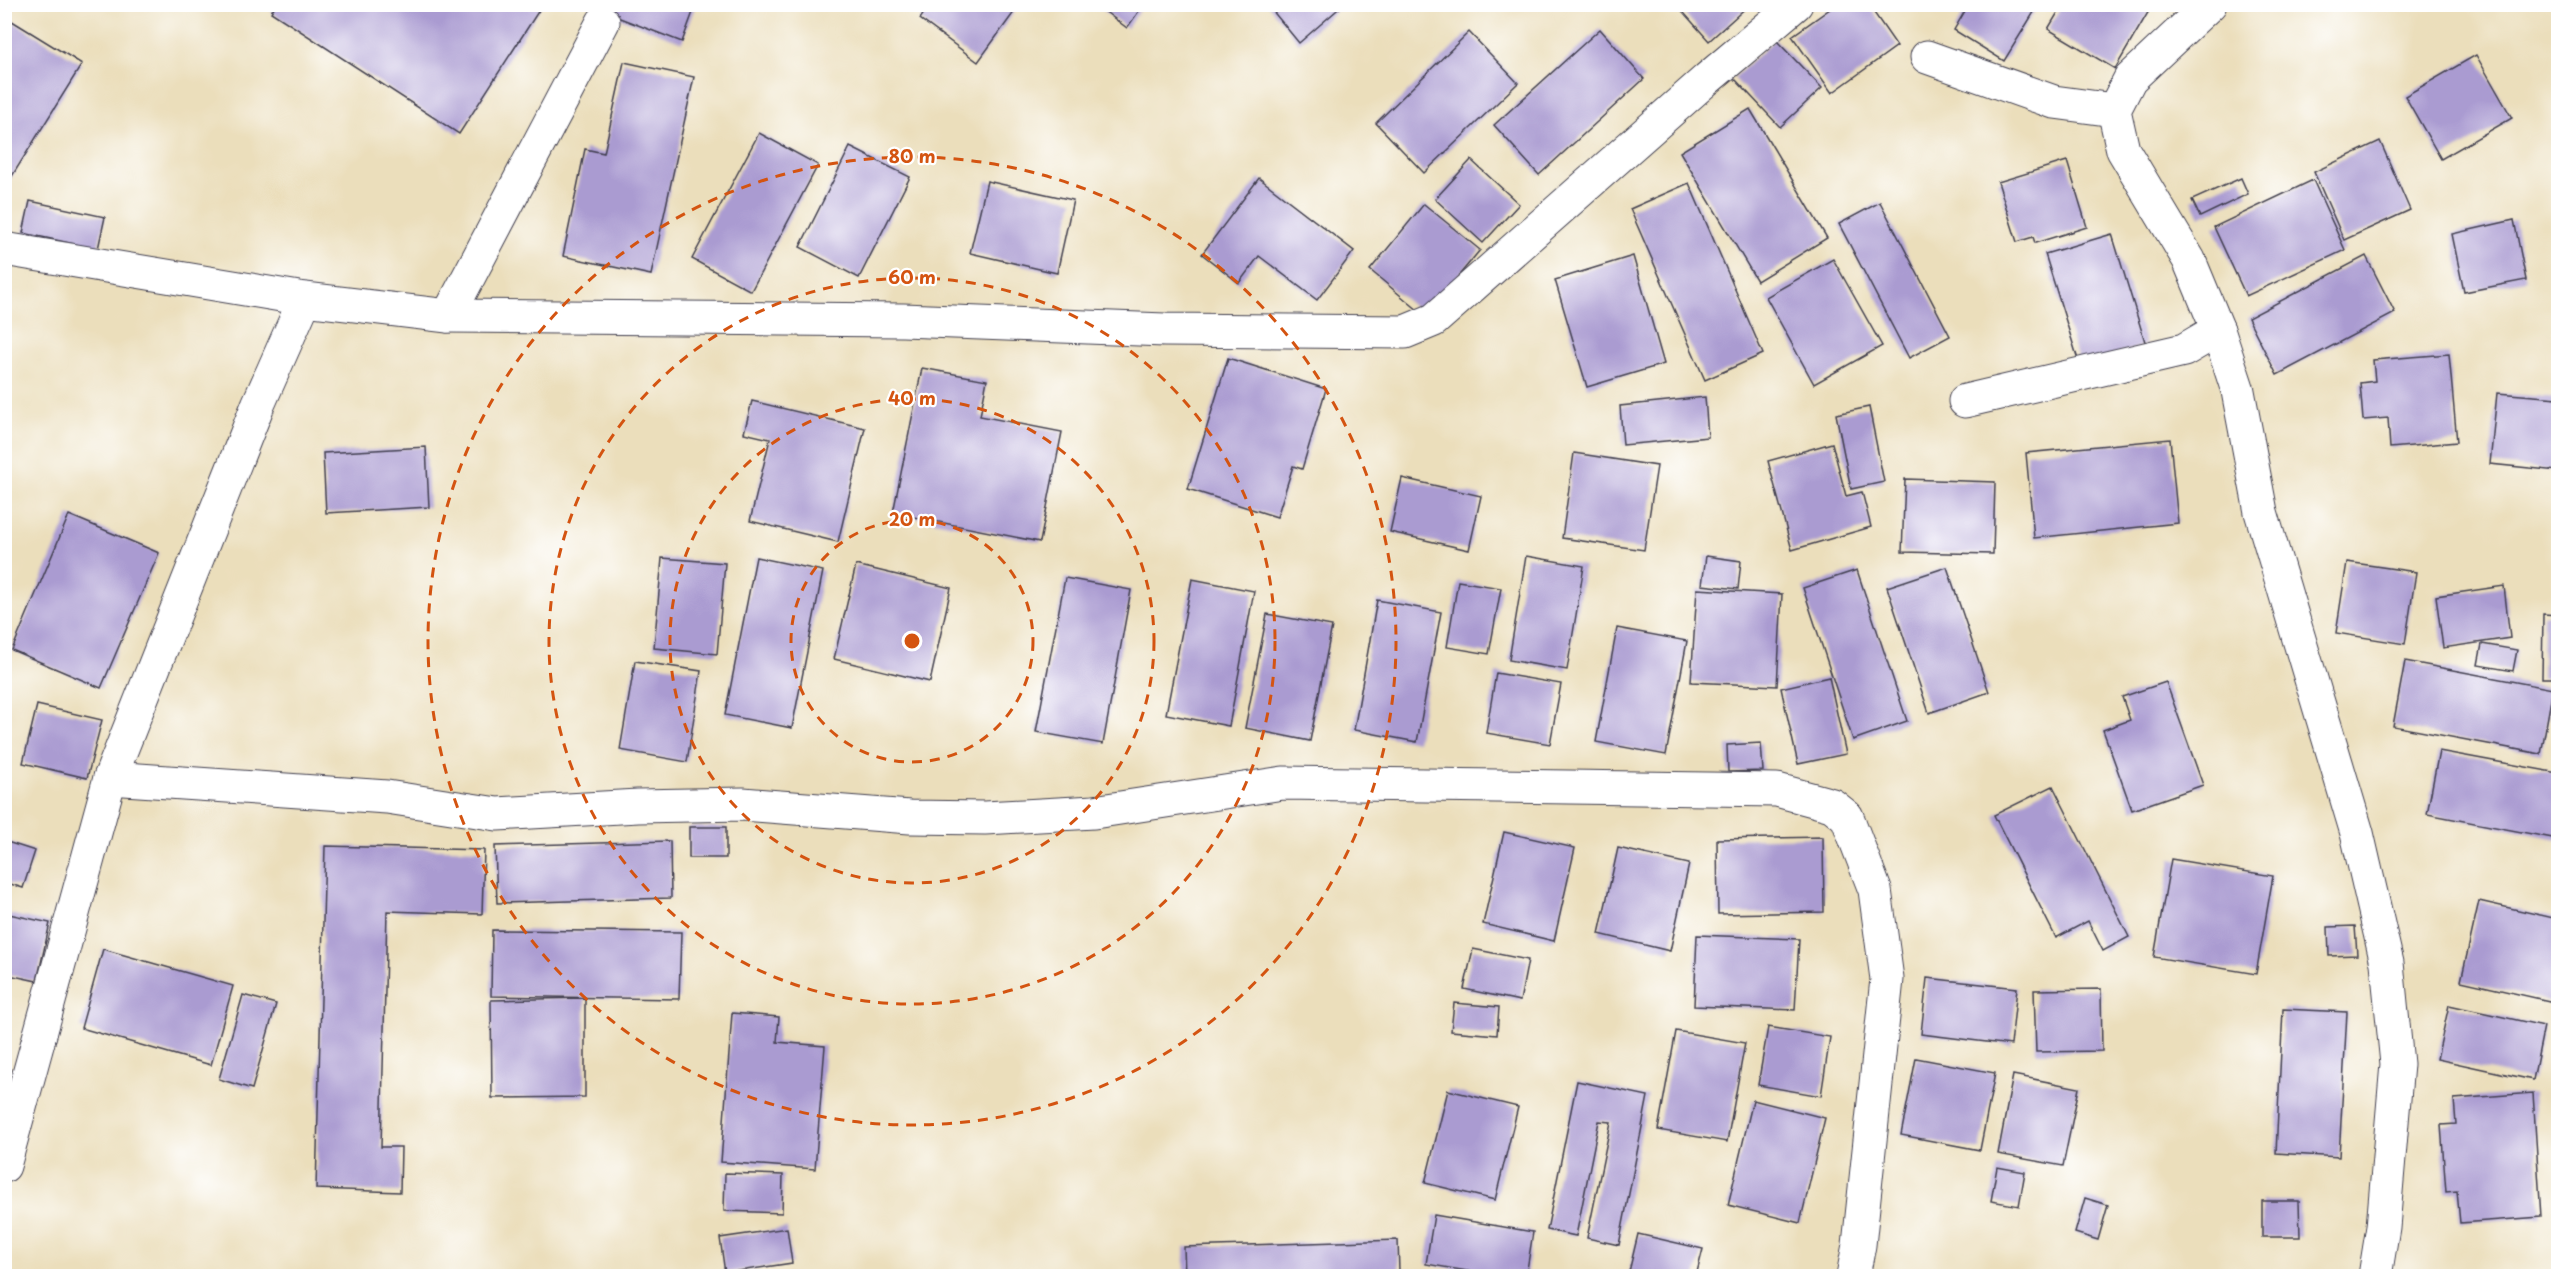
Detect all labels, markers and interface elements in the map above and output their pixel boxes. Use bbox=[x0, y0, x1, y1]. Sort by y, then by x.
text: 80 m bbox=[888, 142, 936, 169]
text: 60 m bbox=[888, 263, 936, 290]
text: 40 m bbox=[888, 384, 936, 411]
text: 20 m bbox=[889, 505, 935, 532]
centre of rings bbox=[902, 631, 922, 651]

